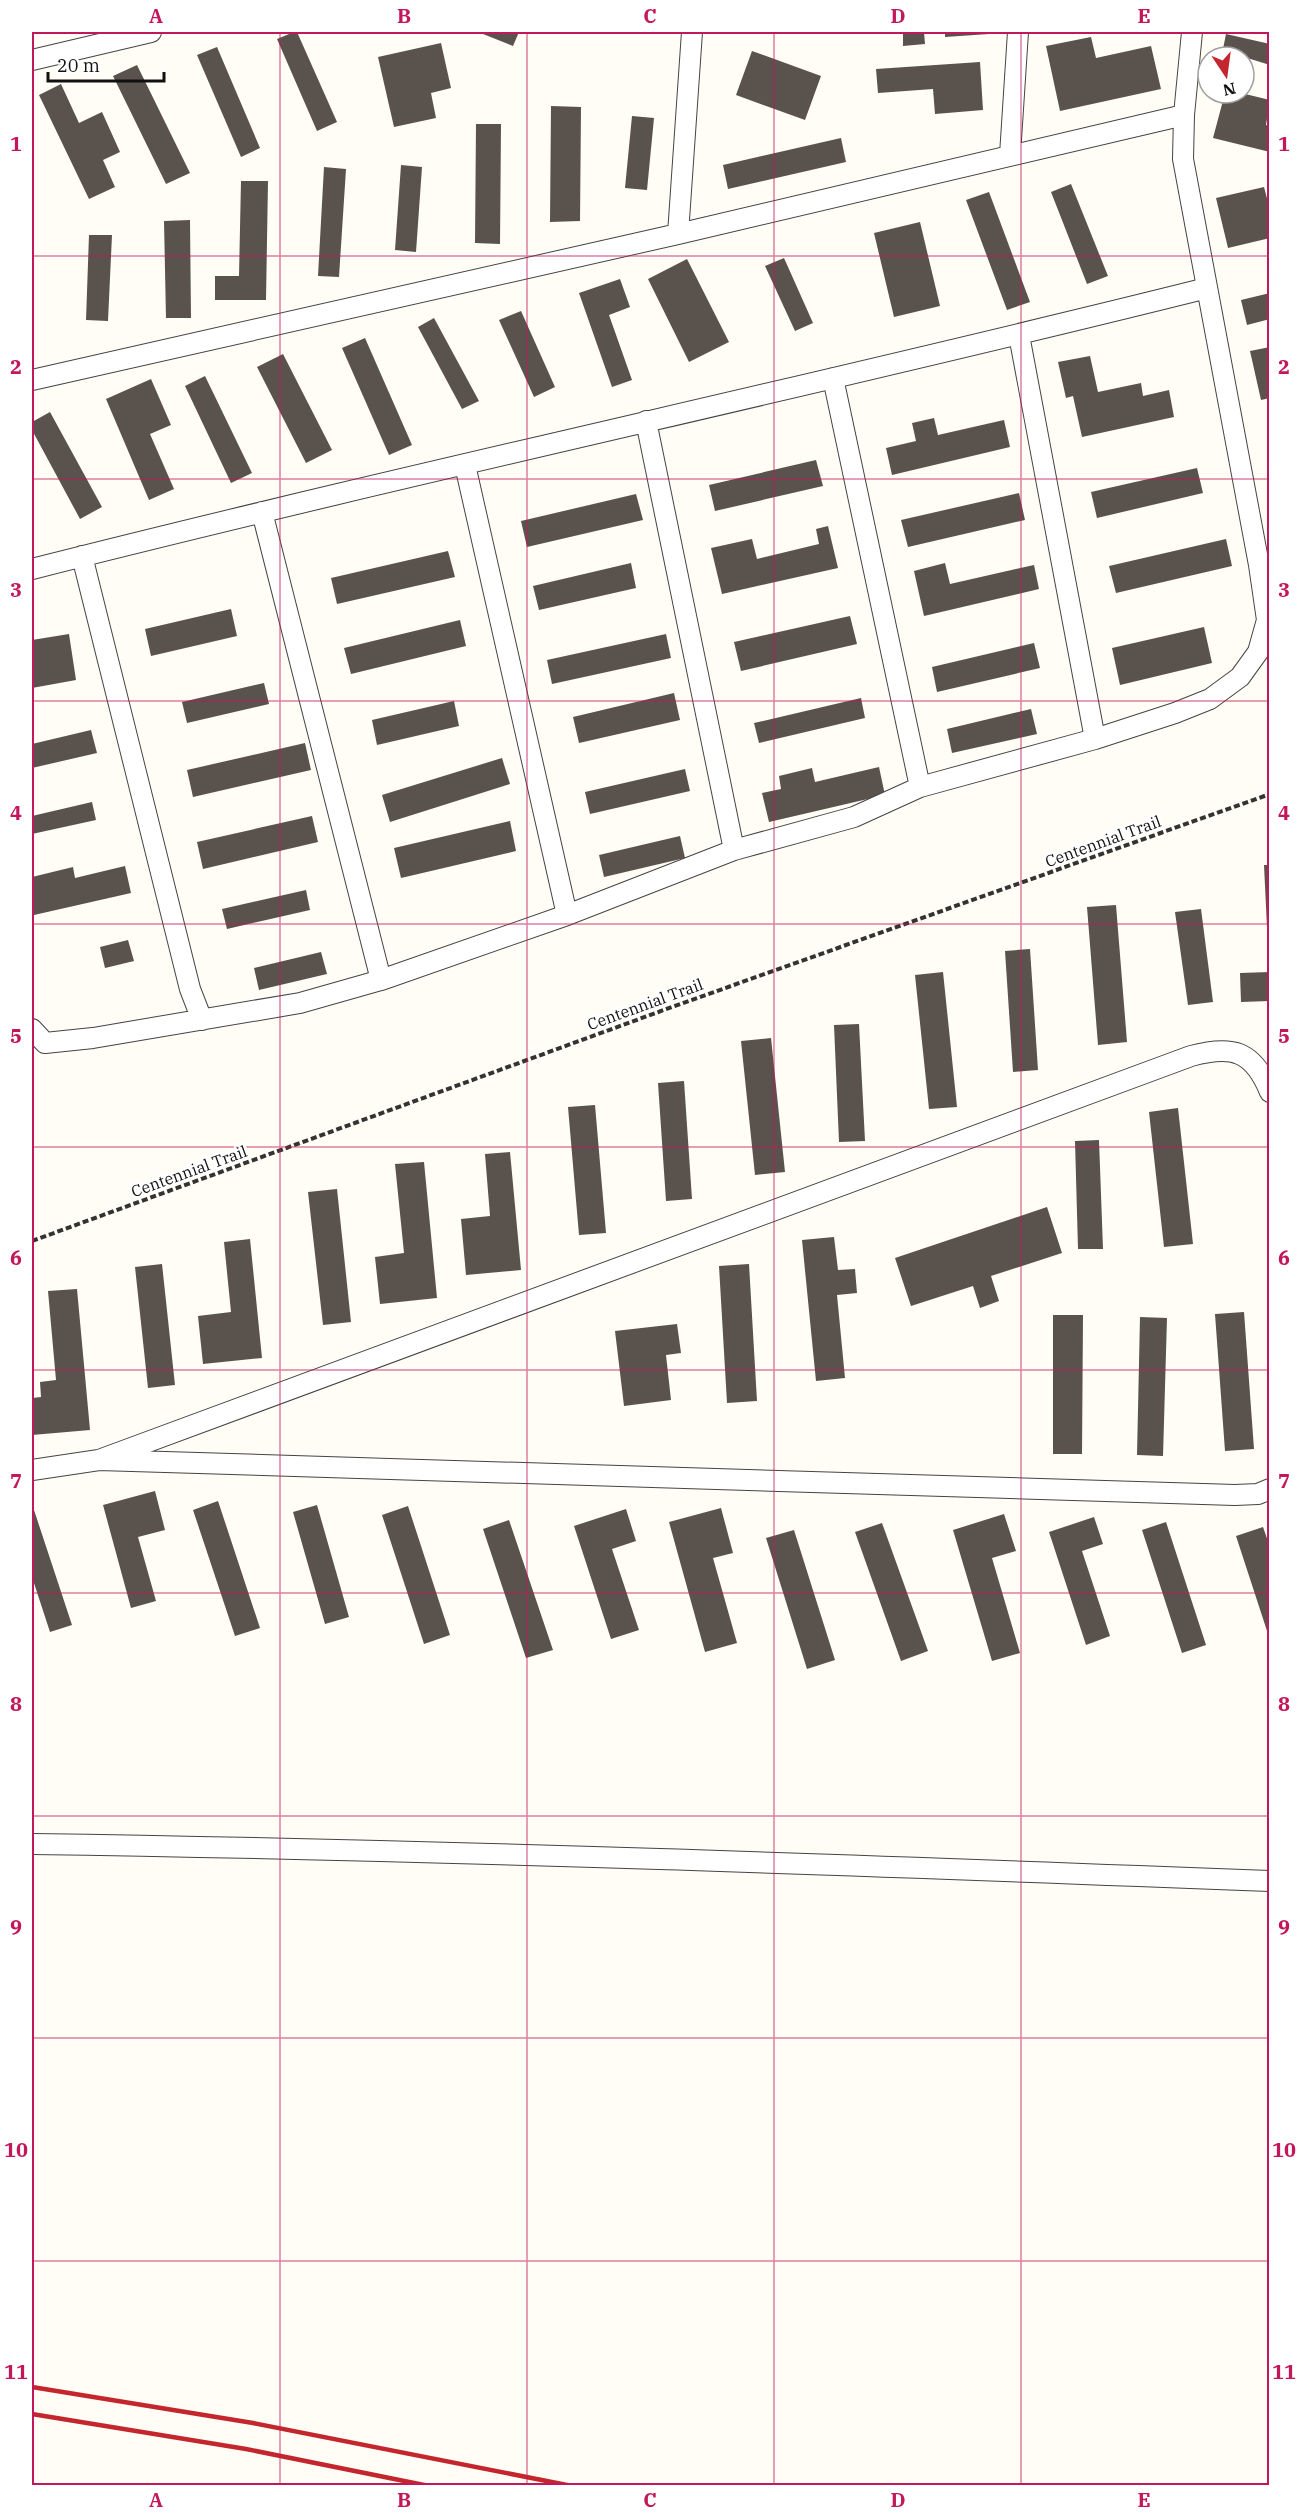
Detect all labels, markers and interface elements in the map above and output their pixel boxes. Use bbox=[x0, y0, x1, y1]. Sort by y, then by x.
text: A bbox=[149, 2, 163, 29]
text: B bbox=[397, 2, 411, 29]
text: C bbox=[643, 2, 657, 29]
text: D bbox=[890, 2, 906, 29]
text: E bbox=[1137, 2, 1151, 29]
scale bar bbox=[48, 45, 164, 83]
north arrow bbox=[1196, 45, 1256, 105]
text: 20 m bbox=[57, 54, 100, 77]
text: N bbox=[1221, 78, 1238, 101]
text: 1 bbox=[10, 130, 22, 157]
text: 1 bbox=[1278, 130, 1290, 157]
text: 2 bbox=[10, 353, 22, 380]
text: 2 bbox=[1278, 353, 1290, 380]
text: 3 bbox=[10, 576, 22, 603]
text: 3 bbox=[1278, 576, 1290, 603]
text: 4 bbox=[10, 799, 22, 826]
text: 4 bbox=[1278, 799, 1290, 826]
street label: Centennial Trail bbox=[1042, 811, 1164, 871]
street label: Centennial Trail bbox=[584, 974, 706, 1034]
text: 5 bbox=[10, 1022, 22, 1049]
text: 5 bbox=[1278, 1022, 1290, 1049]
street label: Centennial Trail bbox=[128, 1141, 250, 1201]
text: 6 bbox=[10, 1244, 22, 1271]
text: 6 bbox=[1278, 1244, 1290, 1271]
text: 7 bbox=[10, 1467, 22, 1494]
text: 7 bbox=[1278, 1467, 1290, 1494]
text: 8 bbox=[10, 1690, 22, 1717]
text: 8 bbox=[1278, 1690, 1290, 1717]
text: 9 bbox=[10, 1913, 22, 1940]
text: 9 bbox=[1278, 1913, 1290, 1940]
text: 10 bbox=[4, 2136, 28, 2163]
text: 10 bbox=[1272, 2136, 1296, 2163]
text: 11 bbox=[4, 2358, 28, 2385]
text: 11 bbox=[1272, 2358, 1296, 2385]
text: A bbox=[149, 2486, 163, 2513]
text: B bbox=[397, 2486, 411, 2513]
text: C bbox=[643, 2486, 657, 2513]
text: D bbox=[890, 2486, 906, 2513]
text: E bbox=[1137, 2486, 1151, 2513]

